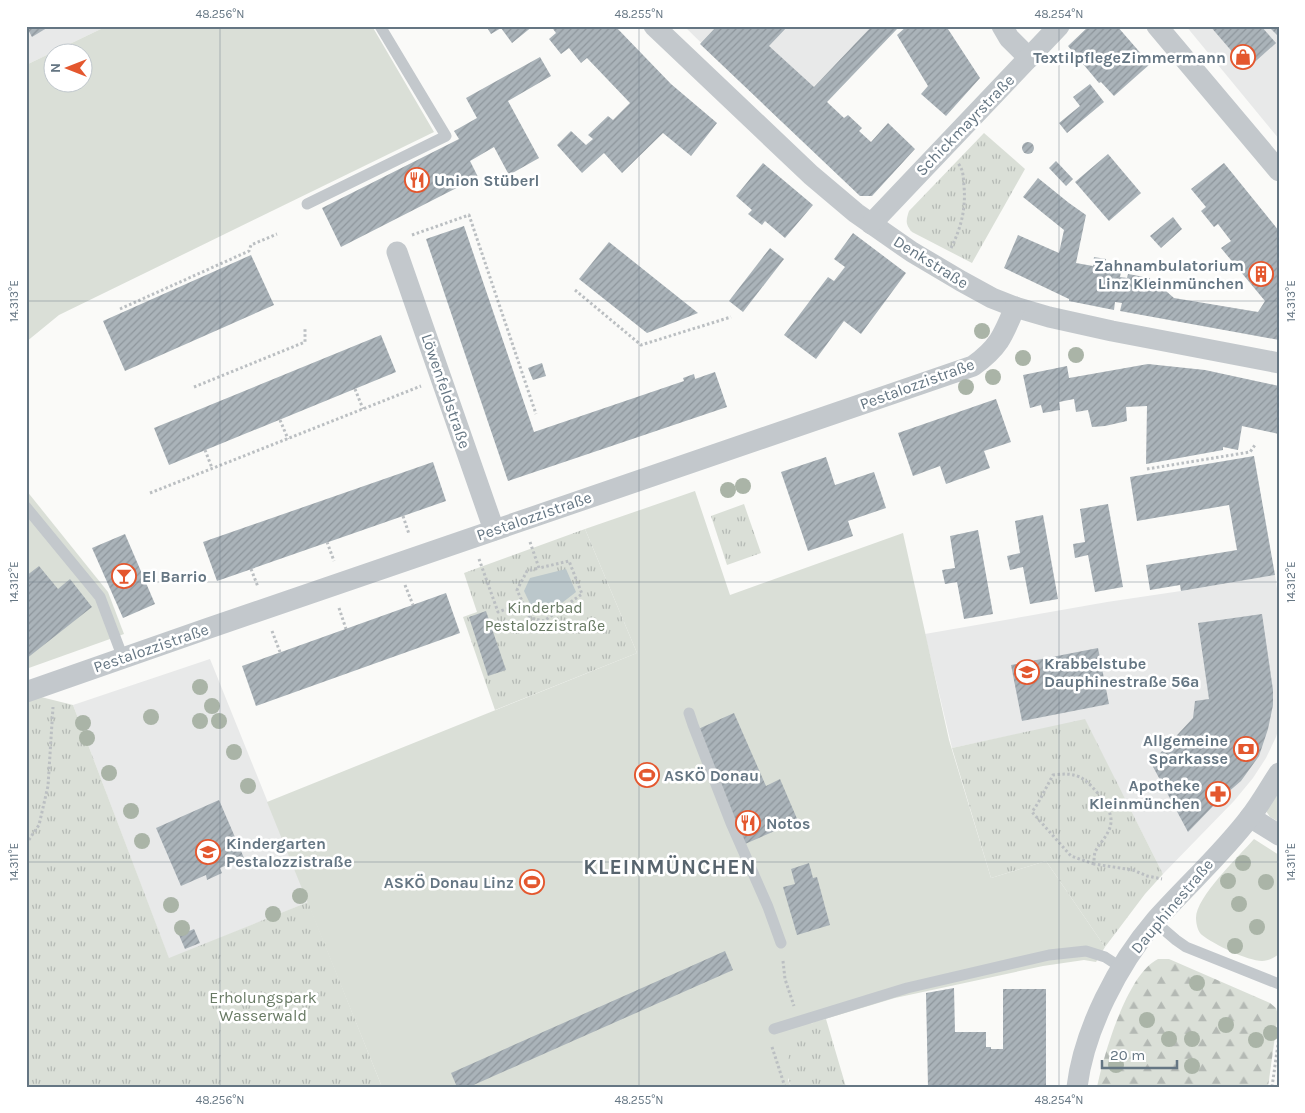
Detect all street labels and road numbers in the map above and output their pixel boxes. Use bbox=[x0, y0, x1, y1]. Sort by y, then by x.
street label: Schickmayrstraße bbox=[912, 70, 1018, 180]
street label: Denkstraße bbox=[890, 232, 972, 292]
street label: Löwenfeldstraße bbox=[417, 331, 475, 451]
street label: Pestalozzistraße bbox=[857, 354, 977, 414]
street label: Pestalozzistraße bbox=[474, 487, 594, 545]
street label: Pestalozzistraße bbox=[91, 619, 211, 677]
street label: Dauphinestraße bbox=[1127, 855, 1217, 957]

